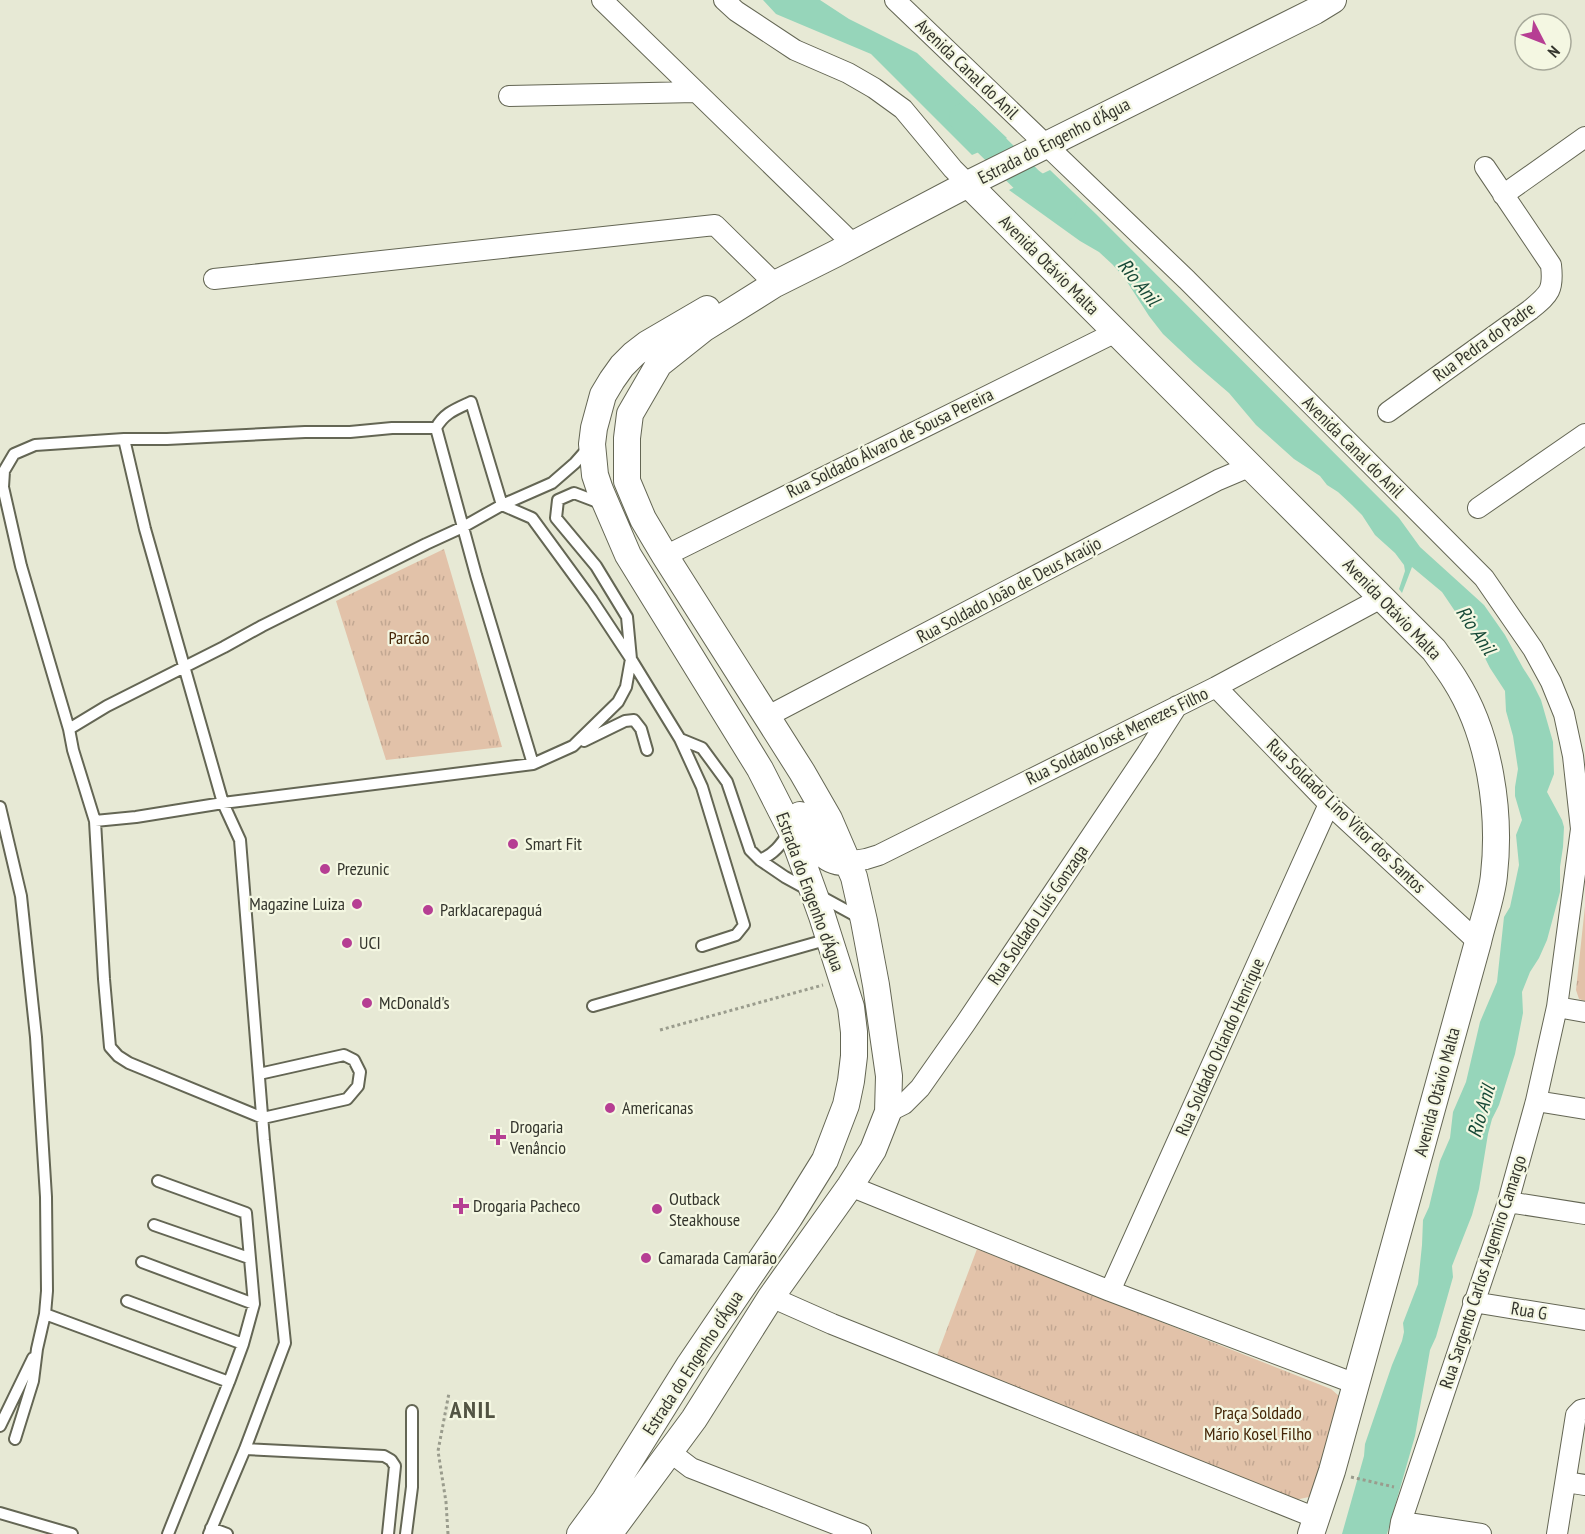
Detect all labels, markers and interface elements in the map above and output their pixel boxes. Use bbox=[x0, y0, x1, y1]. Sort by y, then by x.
north arrow bbox=[1513, 12, 1573, 72]
street label: Avenida Canal do Anil bbox=[911, 14, 1024, 124]
text: N bbox=[1544, 42, 1564, 62]
street label: Estrada do Engenho d'Água bbox=[974, 92, 1134, 189]
street label: Avenida Otávio Malta bbox=[994, 210, 1104, 320]
water label: Rio Anil bbox=[1112, 253, 1167, 313]
street label: Rua Pedra do Padre bbox=[1428, 297, 1539, 386]
street label: Rua Soldado Álvaro de Sousa Pereira bbox=[783, 382, 997, 503]
street label: Avenida Canal do Anil bbox=[1298, 391, 1410, 503]
street label: Rua Soldado João de Deus Araújo bbox=[913, 531, 1105, 648]
street label: Avenida Otávio Malta bbox=[1338, 553, 1447, 664]
water label: Rio Anil bbox=[1450, 601, 1503, 661]
park label: Parcão bbox=[388, 626, 430, 649]
street label: Rua Soldado José Menezes Filho bbox=[1022, 681, 1212, 790]
street label: Rua Soldado Lino Vitor dos Santos bbox=[1262, 734, 1431, 898]
street label: Estrada do Engenho d'Água bbox=[771, 809, 850, 975]
place label: Smart Fit bbox=[525, 832, 582, 855]
marker: Smart Fit bbox=[506, 837, 520, 851]
street label: Rua Soldado Luís Gonzaga bbox=[982, 840, 1093, 989]
place label: Prezunic bbox=[337, 857, 390, 880]
marker: Prezunic bbox=[318, 862, 332, 876]
place label: Magazine Luiza bbox=[249, 892, 345, 915]
marker: Magazine Luiza bbox=[350, 897, 364, 911]
place label: ParkJacarepaguá bbox=[440, 898, 542, 921]
marker: ParkJacarepaguá bbox=[421, 903, 435, 917]
place label: UCI bbox=[359, 931, 381, 954]
marker: UCI bbox=[340, 936, 354, 950]
street label: Rua Soldado Orlando Henrique bbox=[1170, 954, 1269, 1139]
place label: McDonald's bbox=[379, 991, 450, 1014]
marker: McDonald's bbox=[360, 996, 374, 1010]
street label: Avenida Otávio Malta bbox=[1408, 1025, 1465, 1159]
water label: Rio Anil bbox=[1461, 1079, 1502, 1140]
place label: Americanas bbox=[622, 1096, 693, 1119]
marker: Americanas bbox=[603, 1101, 617, 1115]
place label: Drogaria Venâncio bbox=[509, 1115, 566, 1159]
marker: Drogaria Venâncio bbox=[491, 1130, 505, 1144]
street label: Rua Sargento Carlos Argemiro Camargo bbox=[1434, 1152, 1531, 1391]
place label: Outback Steakhouse bbox=[669, 1187, 740, 1231]
place label: Drogaria Pacheco bbox=[473, 1194, 581, 1217]
marker: Drogaria Pacheco bbox=[454, 1199, 468, 1213]
marker: Outback Steakhouse bbox=[650, 1202, 664, 1216]
place label: Camarada Camarão bbox=[658, 1246, 777, 1269]
marker: Camarada Camarão bbox=[639, 1251, 653, 1265]
street label: Estrada do Engenho d'Água bbox=[637, 1286, 748, 1439]
street label: Rua G bbox=[1509, 1296, 1549, 1325]
district label: ANIL bbox=[449, 1394, 496, 1425]
park label: Praça Soldado Mário Kosel Filho bbox=[1204, 1401, 1312, 1445]

